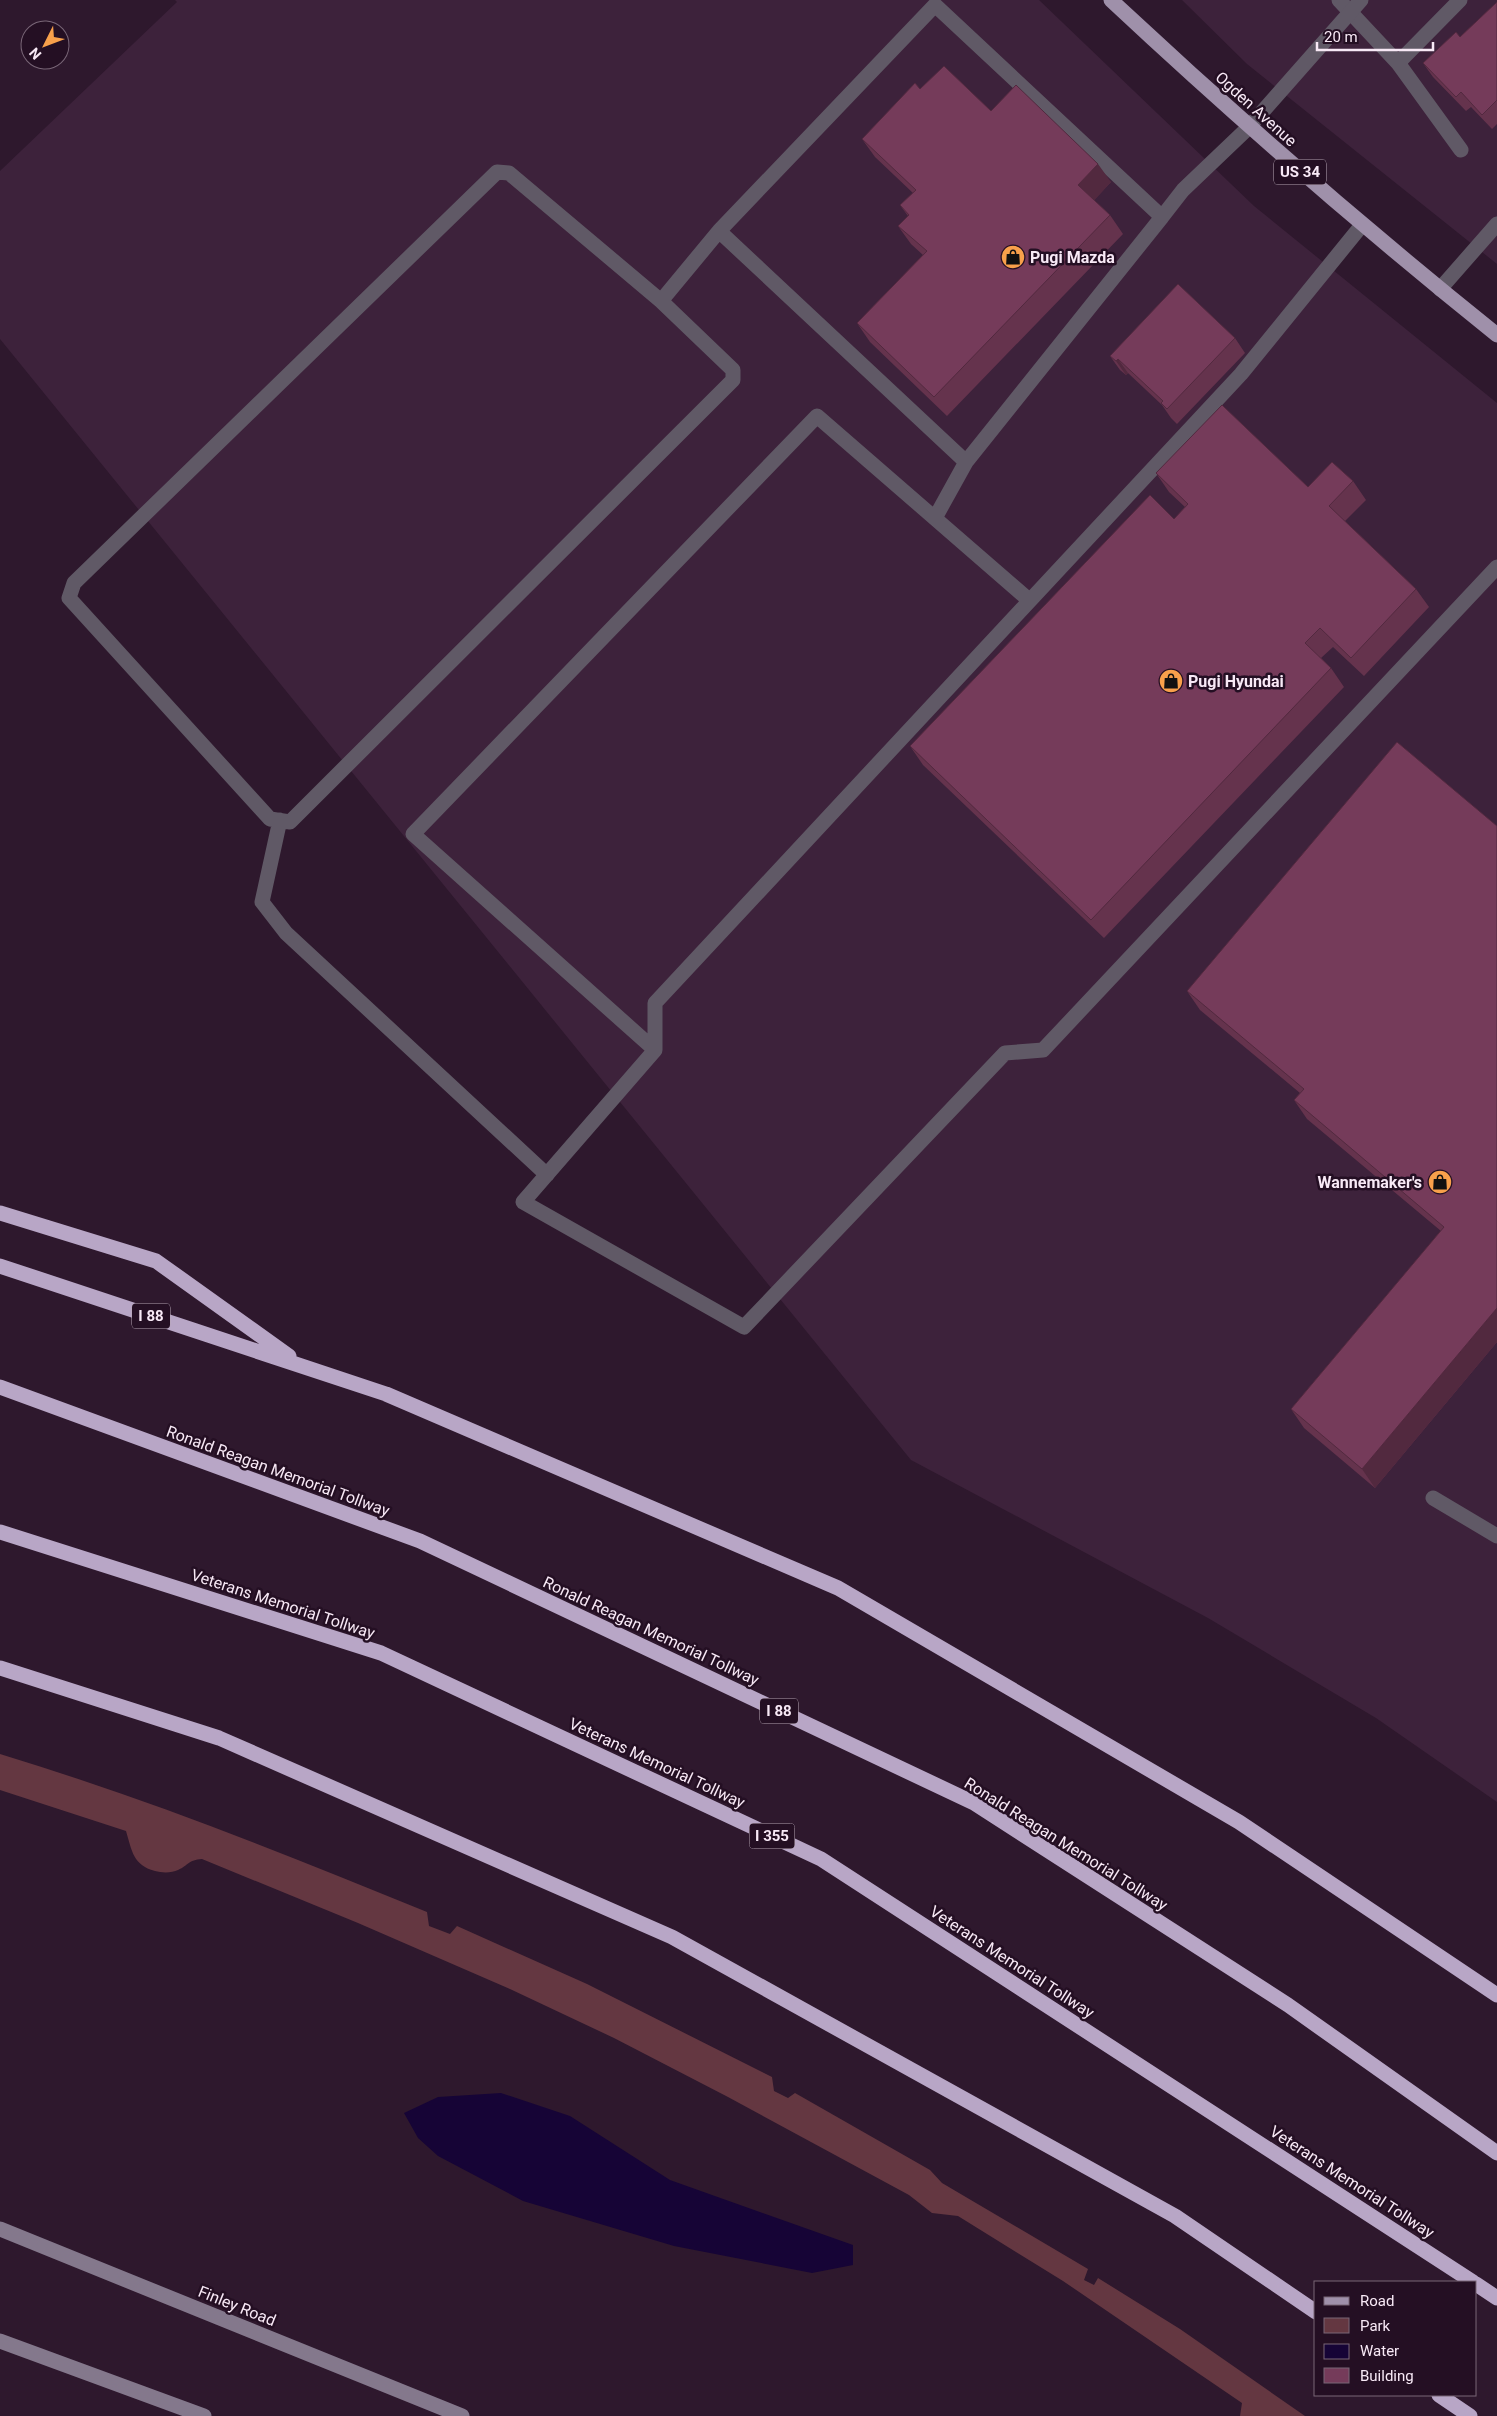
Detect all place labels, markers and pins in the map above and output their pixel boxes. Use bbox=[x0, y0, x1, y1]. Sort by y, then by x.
shop icon: Pugi Mazda bbox=[1000, 244, 1026, 270]
place label: Pugi Mazda bbox=[1030, 248, 1115, 267]
shop icon: Pugi Hyundai bbox=[1158, 668, 1184, 694]
place label: Pugi Hyundai bbox=[1188, 672, 1284, 691]
shop icon: Wannemaker's bbox=[1427, 1169, 1453, 1195]
place label: Wannemaker's bbox=[1318, 1173, 1422, 1192]

